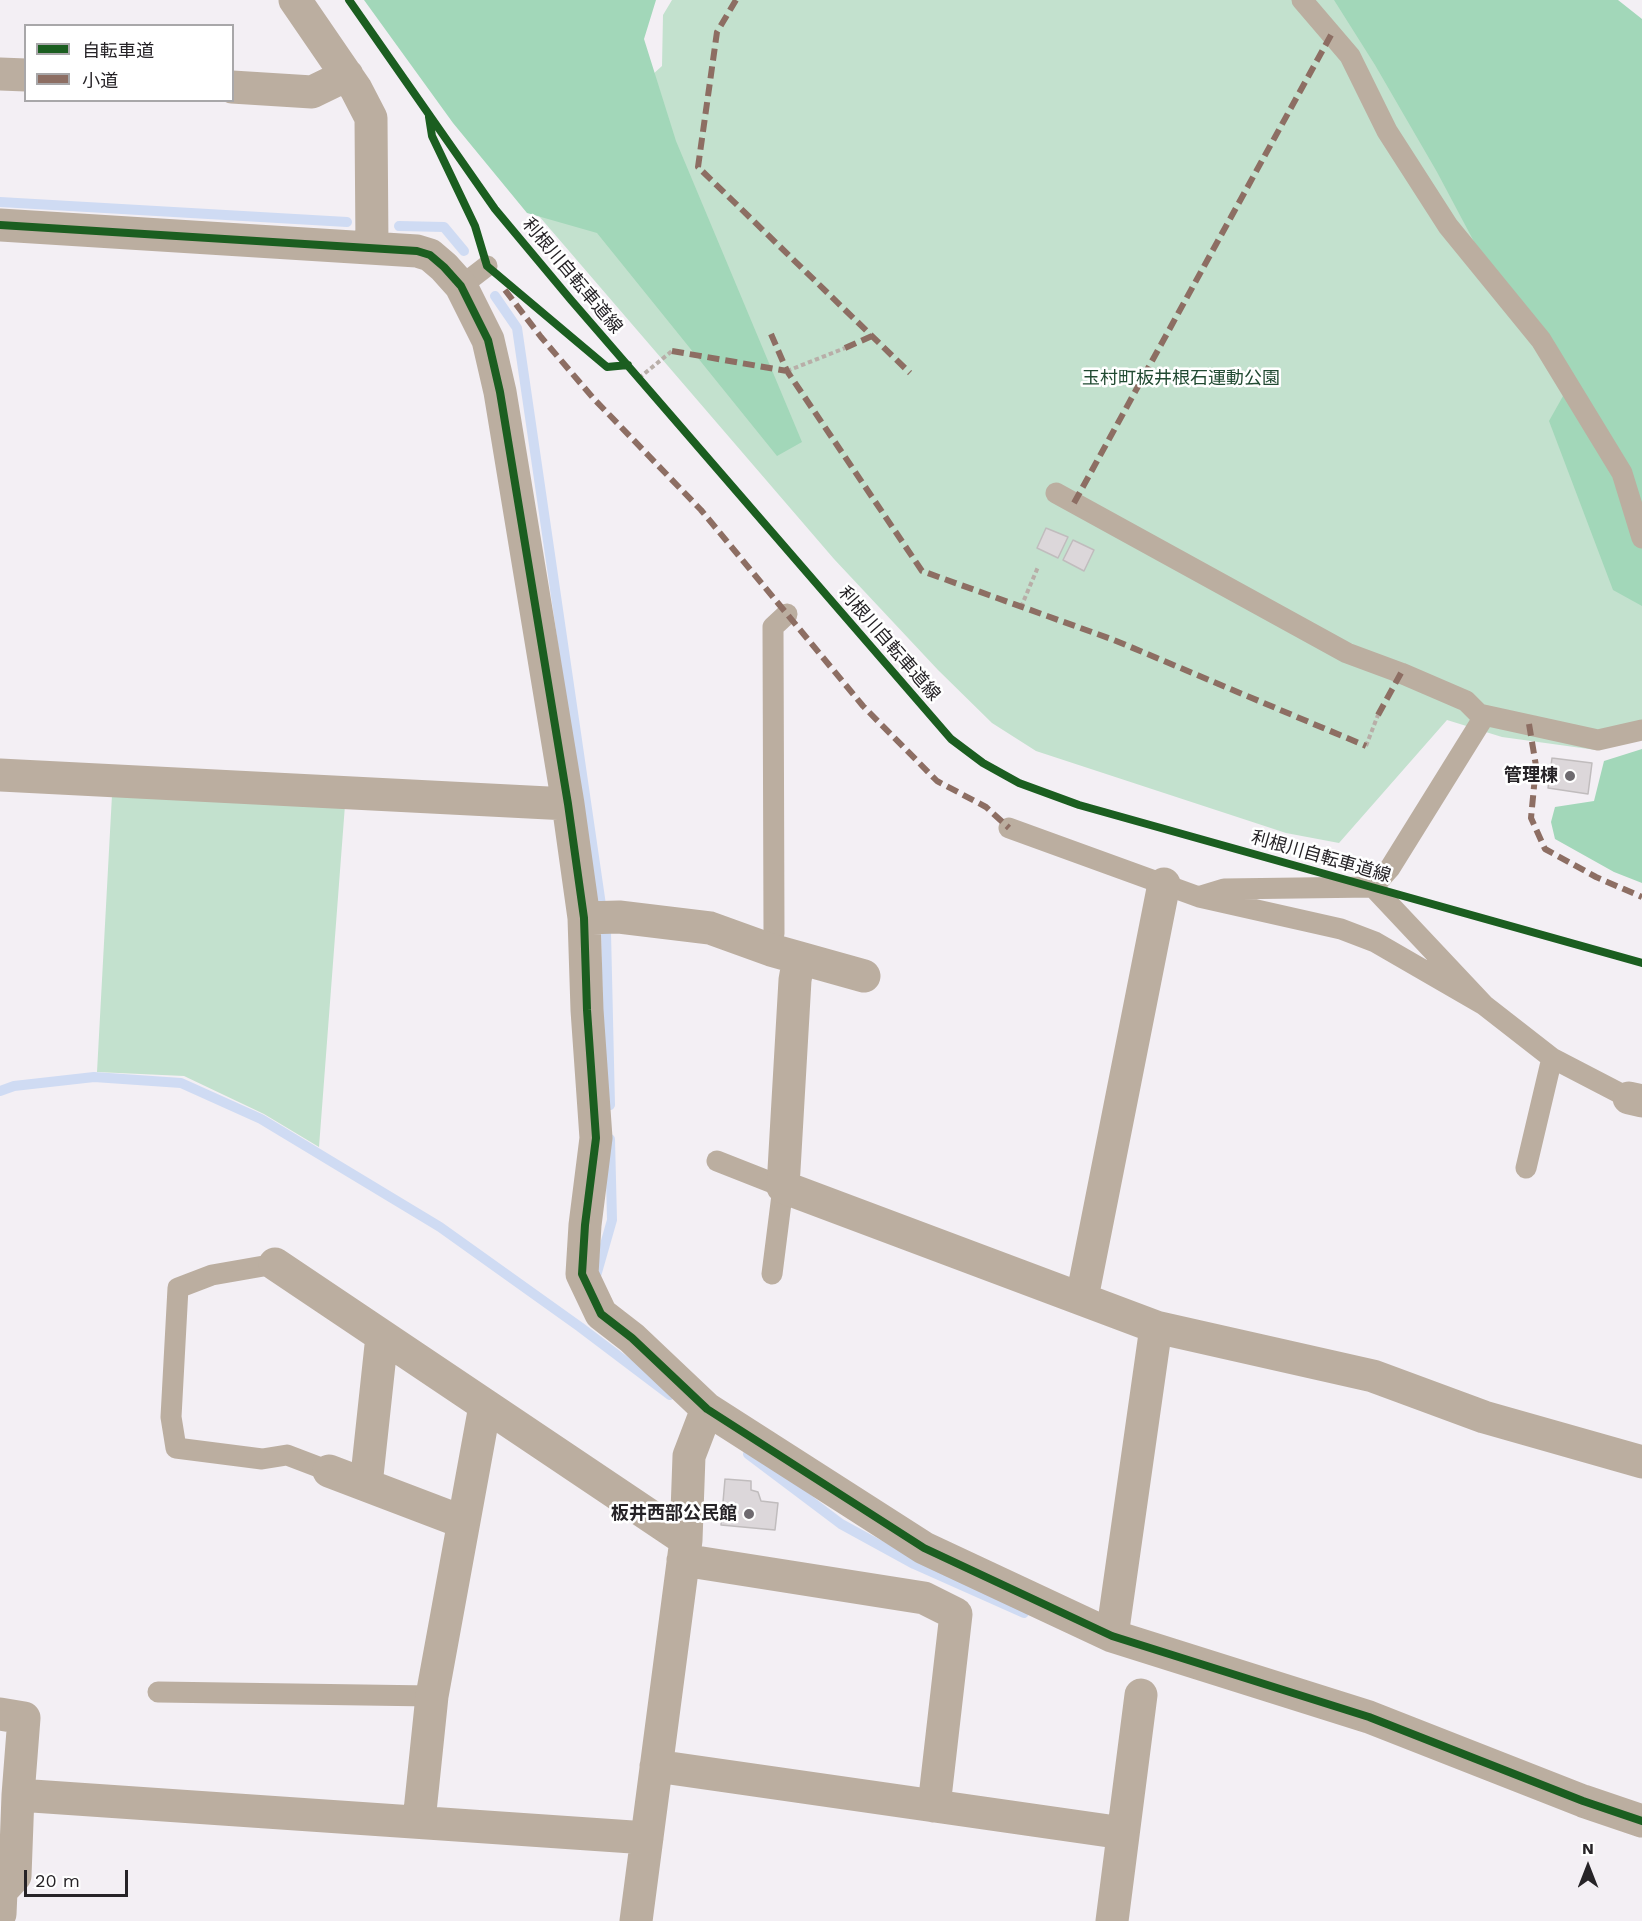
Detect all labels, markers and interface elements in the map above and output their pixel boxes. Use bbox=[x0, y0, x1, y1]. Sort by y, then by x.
legend bbox=[24, 24, 234, 102]
text: 自転車道 bbox=[82, 40, 154, 61]
text: 小道 bbox=[82, 70, 118, 91]
street label: 利根川自転車道線 bbox=[517, 214, 627, 338]
park label: 玉村町板井根石運動公園 bbox=[1082, 368, 1280, 390]
street label: 利根川自転車道線 bbox=[834, 583, 944, 705]
place label: 管理棟 bbox=[1504, 765, 1558, 787]
marker: 管理棟 bbox=[1563, 769, 1577, 783]
street label: 利根川自転車道線 bbox=[1249, 827, 1393, 887]
place label: 板井西部公民館 bbox=[611, 1503, 737, 1525]
marker: 板井西部公民館 bbox=[742, 1507, 756, 1521]
north arrow bbox=[1558, 1837, 1618, 1897]
text: N bbox=[1582, 1839, 1594, 1858]
scale bar bbox=[27, 1858, 130, 1896]
text: 20 m bbox=[35, 1870, 80, 1891]

